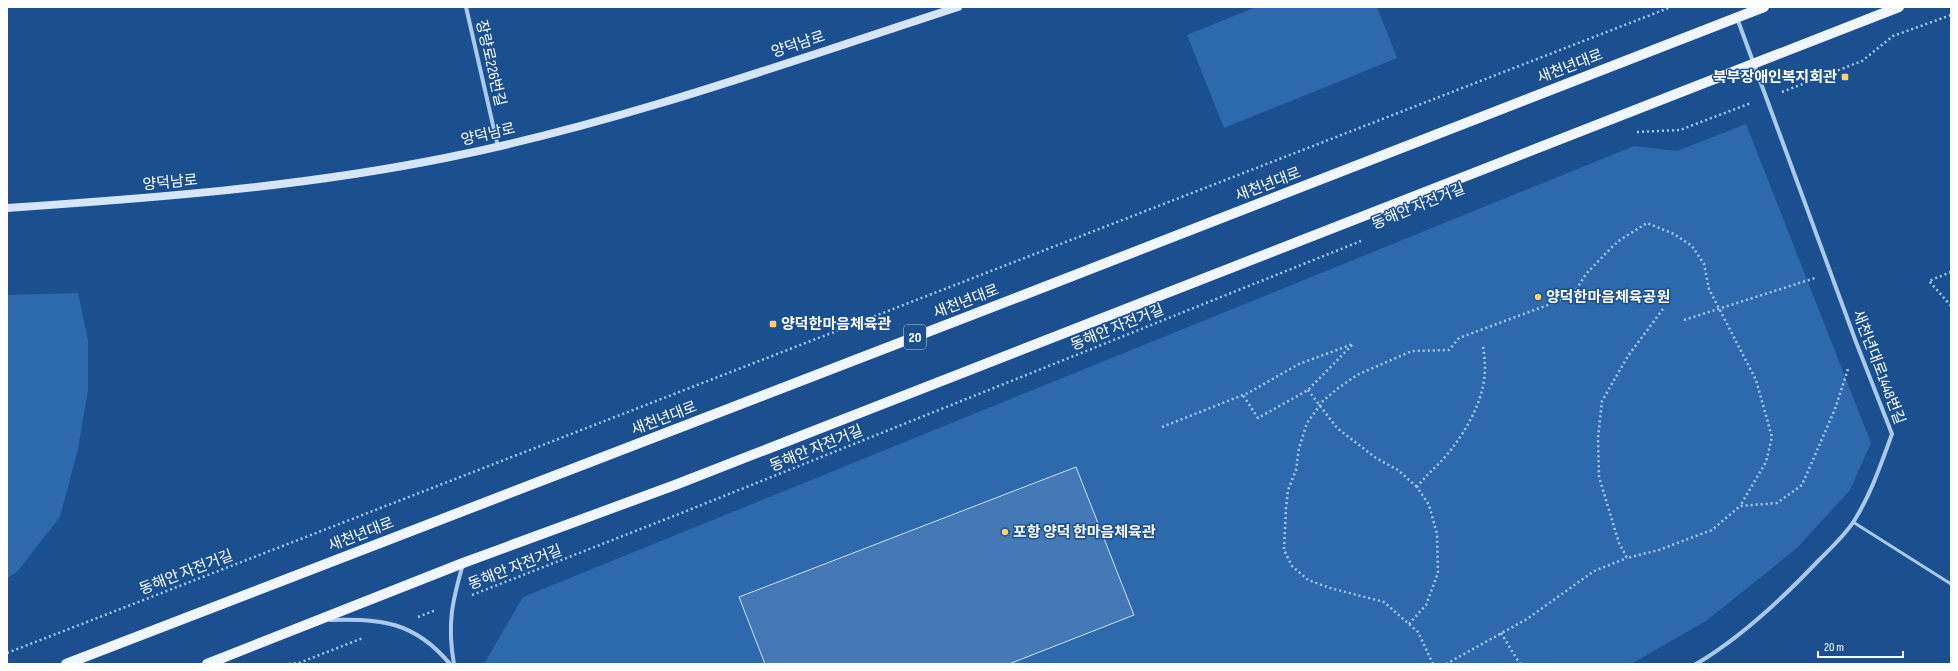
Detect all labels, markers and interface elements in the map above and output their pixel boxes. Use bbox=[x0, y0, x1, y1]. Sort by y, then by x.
street label: 장량로226번길 bbox=[471, 18, 510, 108]
street label: 양덕남로 bbox=[769, 27, 827, 62]
street label: 새천년대로 bbox=[1535, 45, 1606, 88]
place label: 북부장애인복지회관 bbox=[1713, 68, 1837, 87]
marker: 북부장애인복지회관 bbox=[1840, 72, 1850, 82]
street label: 양덕남로 bbox=[459, 119, 517, 150]
street label: 새천년대로 bbox=[1233, 163, 1304, 206]
street label: 양덕남로 bbox=[142, 171, 198, 194]
street label: 동해안 자전거길 bbox=[1369, 179, 1468, 234]
street label: 새천년대로 bbox=[931, 280, 1002, 323]
place label: 양덕한마음체육공원 bbox=[1546, 288, 1670, 307]
marker: 양덕한마음체육공원 bbox=[1533, 292, 1543, 302]
street label: 동해안 자전거길 bbox=[1068, 300, 1167, 355]
street label: 새천년대로1448번길 bbox=[1848, 307, 1909, 427]
place label: 양덕한마음체육관 bbox=[781, 315, 892, 334]
marker: 양덕한마음체육관 bbox=[768, 319, 778, 329]
road number: 20 bbox=[904, 325, 926, 349]
street label: 새천년대로 bbox=[629, 397, 700, 440]
street label: 동해안 자전거길 bbox=[767, 421, 866, 476]
street label: 새천년대로 bbox=[326, 513, 397, 556]
place label: 포항 양덕 한마음체육관 bbox=[1013, 523, 1156, 542]
marker: 포항 양덕 한마음체육관 bbox=[1000, 527, 1010, 537]
street label: 동해안 자전거길 bbox=[466, 541, 565, 594]
street label: 동해안 자전거길 bbox=[137, 546, 236, 599]
scale bar bbox=[1818, 633, 1903, 659]
text: 20 m bbox=[1824, 640, 1844, 655]

